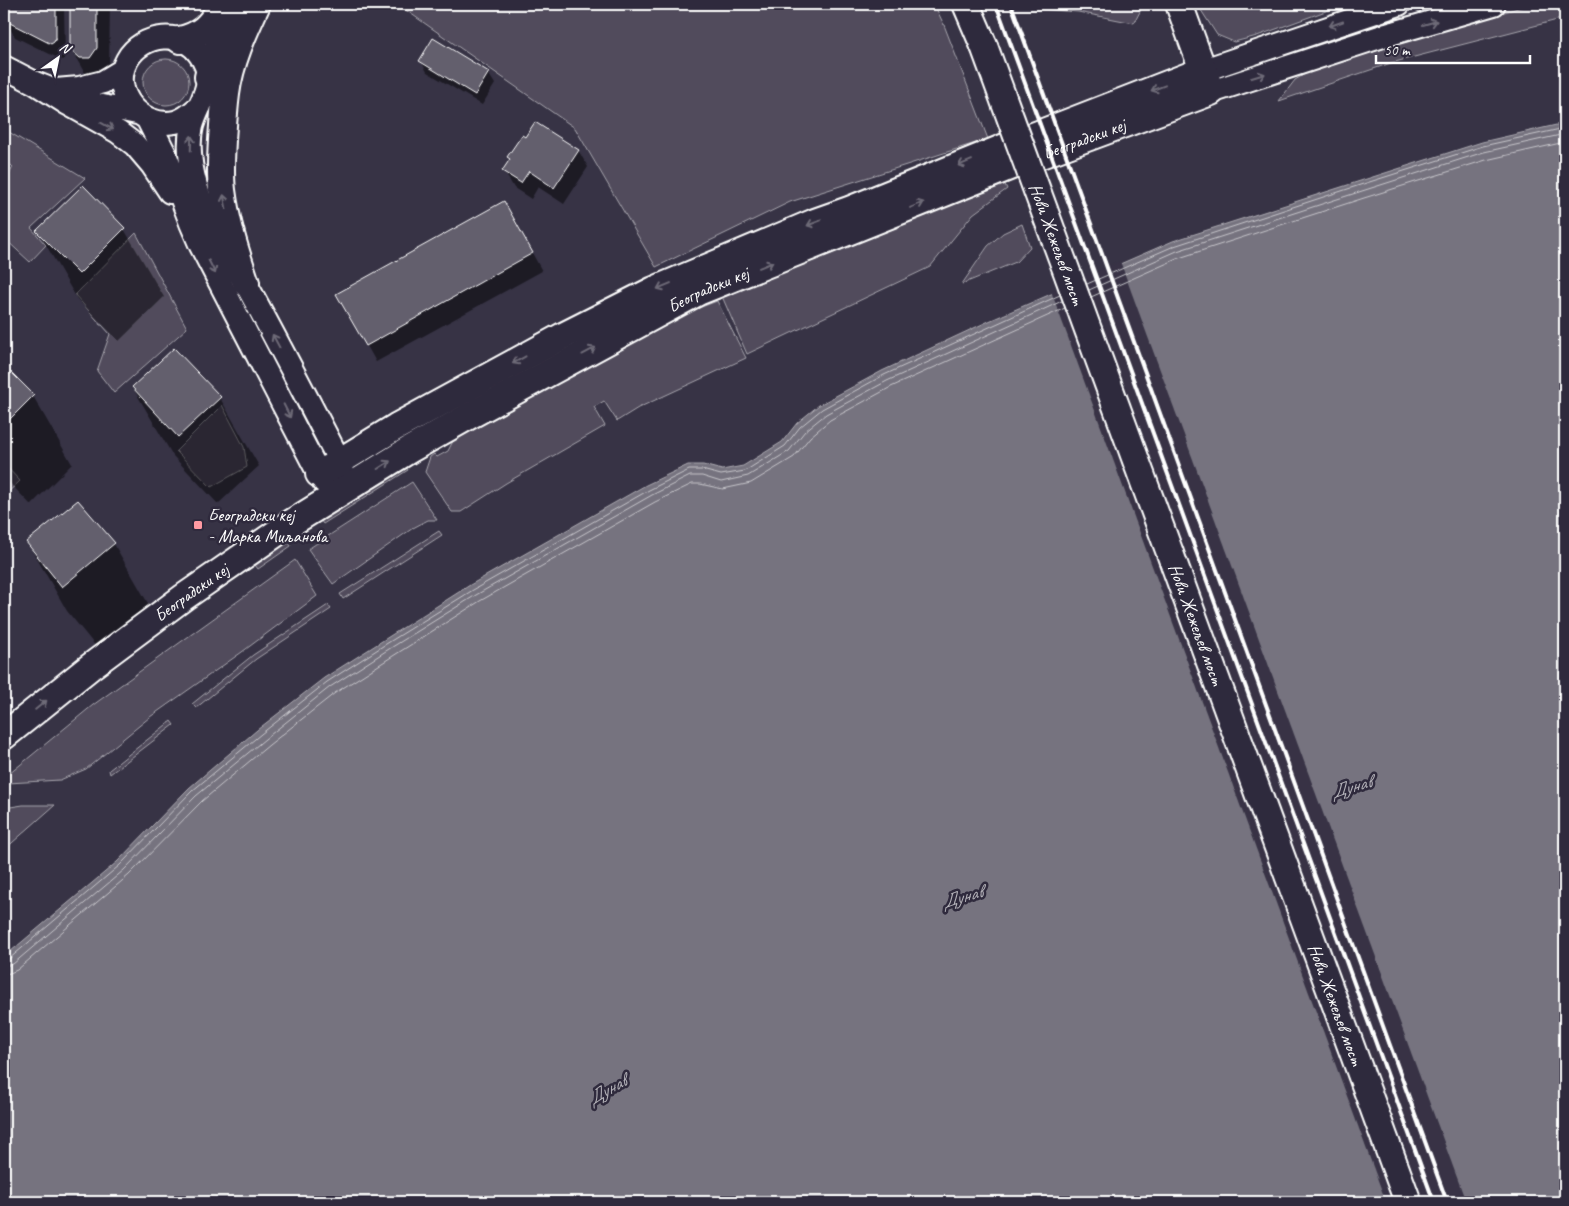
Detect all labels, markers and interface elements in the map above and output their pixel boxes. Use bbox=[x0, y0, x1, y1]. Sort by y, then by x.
one-way arrow bbox=[1421, 17, 1437, 27]
one-way arrow bbox=[1329, 20, 1345, 30]
north arrow bbox=[32, 32, 82, 82]
scale bar bbox=[1376, 32, 1530, 64]
text: N bbox=[57, 38, 75, 58]
text: 50 m bbox=[1384, 41, 1411, 60]
one-way arrow bbox=[1249, 71, 1265, 80]
one-way arrow bbox=[1151, 84, 1167, 93]
street label: Београдски кеј bbox=[1040, 113, 1131, 164]
one-way arrow bbox=[100, 122, 114, 132]
one-way arrow bbox=[186, 135, 196, 151]
one-way arrow bbox=[958, 159, 973, 169]
street label: Нови Жежељев мост bbox=[1024, 181, 1090, 309]
one-way arrow bbox=[219, 195, 229, 211]
one-way arrow bbox=[909, 199, 924, 209]
one-way arrow bbox=[806, 219, 822, 228]
one-way arrow bbox=[208, 259, 217, 274]
one-way arrow bbox=[758, 260, 773, 270]
street label: Београдски кеј bbox=[664, 261, 754, 317]
one-way arrow bbox=[657, 281, 672, 291]
one-way arrow bbox=[271, 334, 280, 349]
one-way arrow bbox=[581, 346, 596, 356]
one-way arrow bbox=[512, 355, 527, 365]
one-way arrow bbox=[283, 403, 292, 418]
one-way arrow bbox=[376, 460, 390, 470]
place label: Београдски кеј - Марка Миљанова bbox=[208, 504, 329, 547]
marker: Београдски кеј - Марка Миљанова bbox=[192, 519, 204, 531]
street label: Београдски кеј bbox=[150, 557, 235, 627]
street label: Нови Жежељев мост bbox=[1164, 561, 1229, 690]
one-way arrow bbox=[34, 700, 47, 711]
water label: Дунав bbox=[1327, 768, 1380, 804]
water label: Дунав bbox=[938, 878, 991, 914]
street label: Нови Жежељев мост bbox=[1303, 941, 1368, 1070]
water label: Дунав bbox=[582, 1066, 636, 1111]

